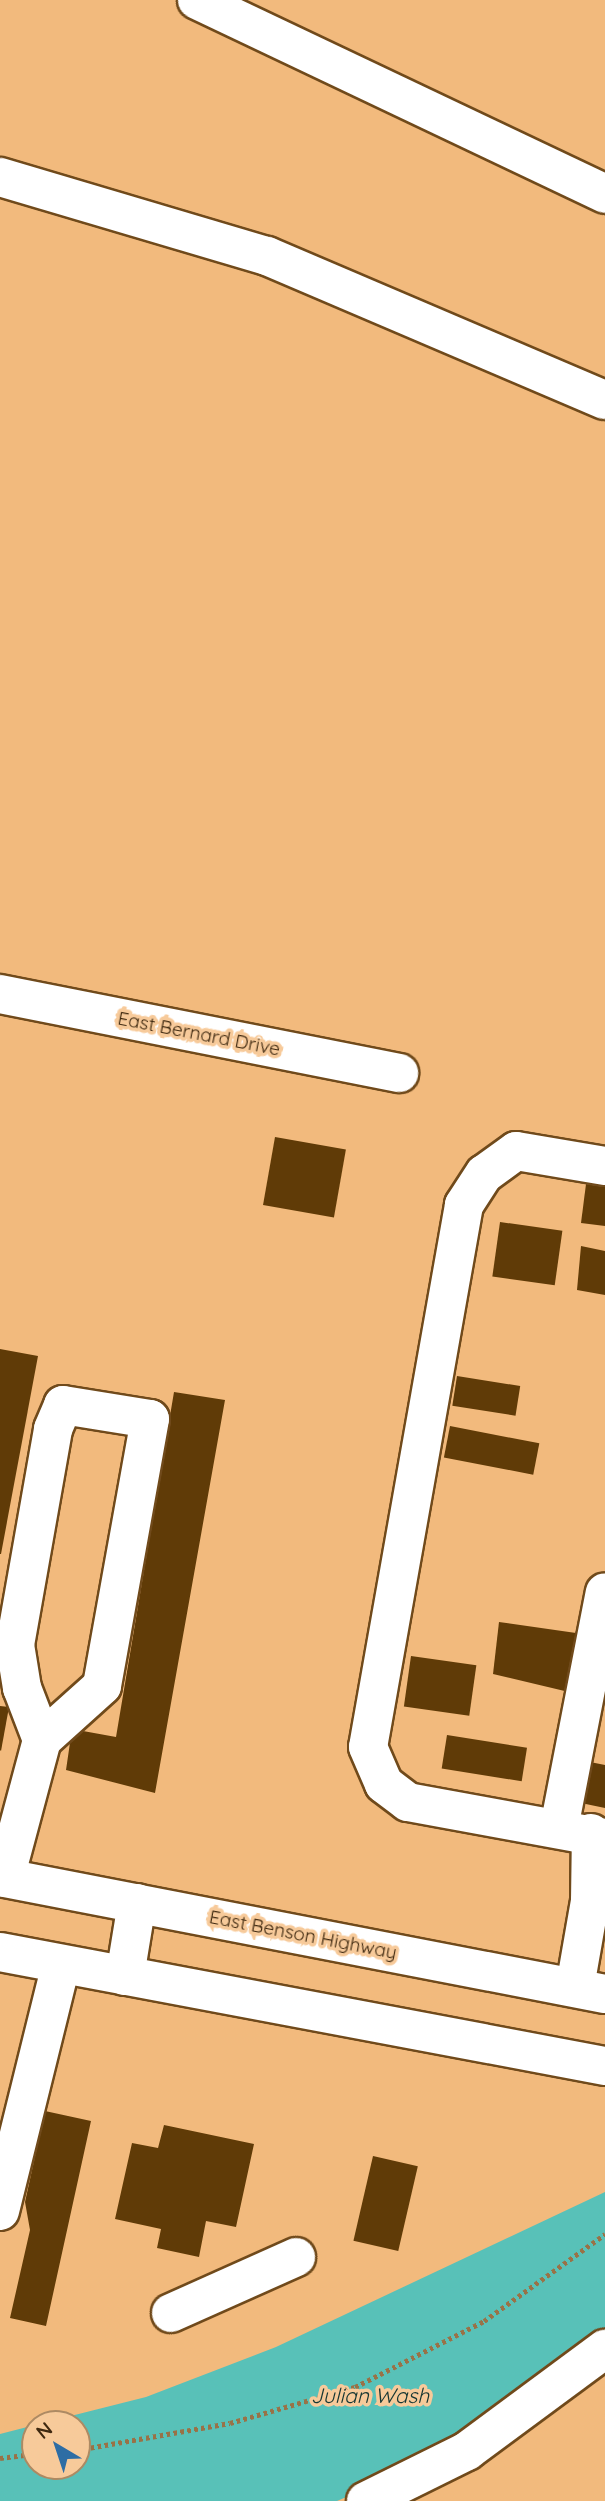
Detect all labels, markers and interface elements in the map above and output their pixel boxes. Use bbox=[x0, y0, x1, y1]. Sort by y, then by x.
street label: East Bernard Drive bbox=[116, 1007, 282, 1061]
street label: East Benson Highway bbox=[207, 1906, 399, 1964]
water label: Julian Wash bbox=[311, 2382, 429, 2408]
north arrow bbox=[21, 2410, 91, 2480]
text: N bbox=[31, 2417, 57, 2444]

